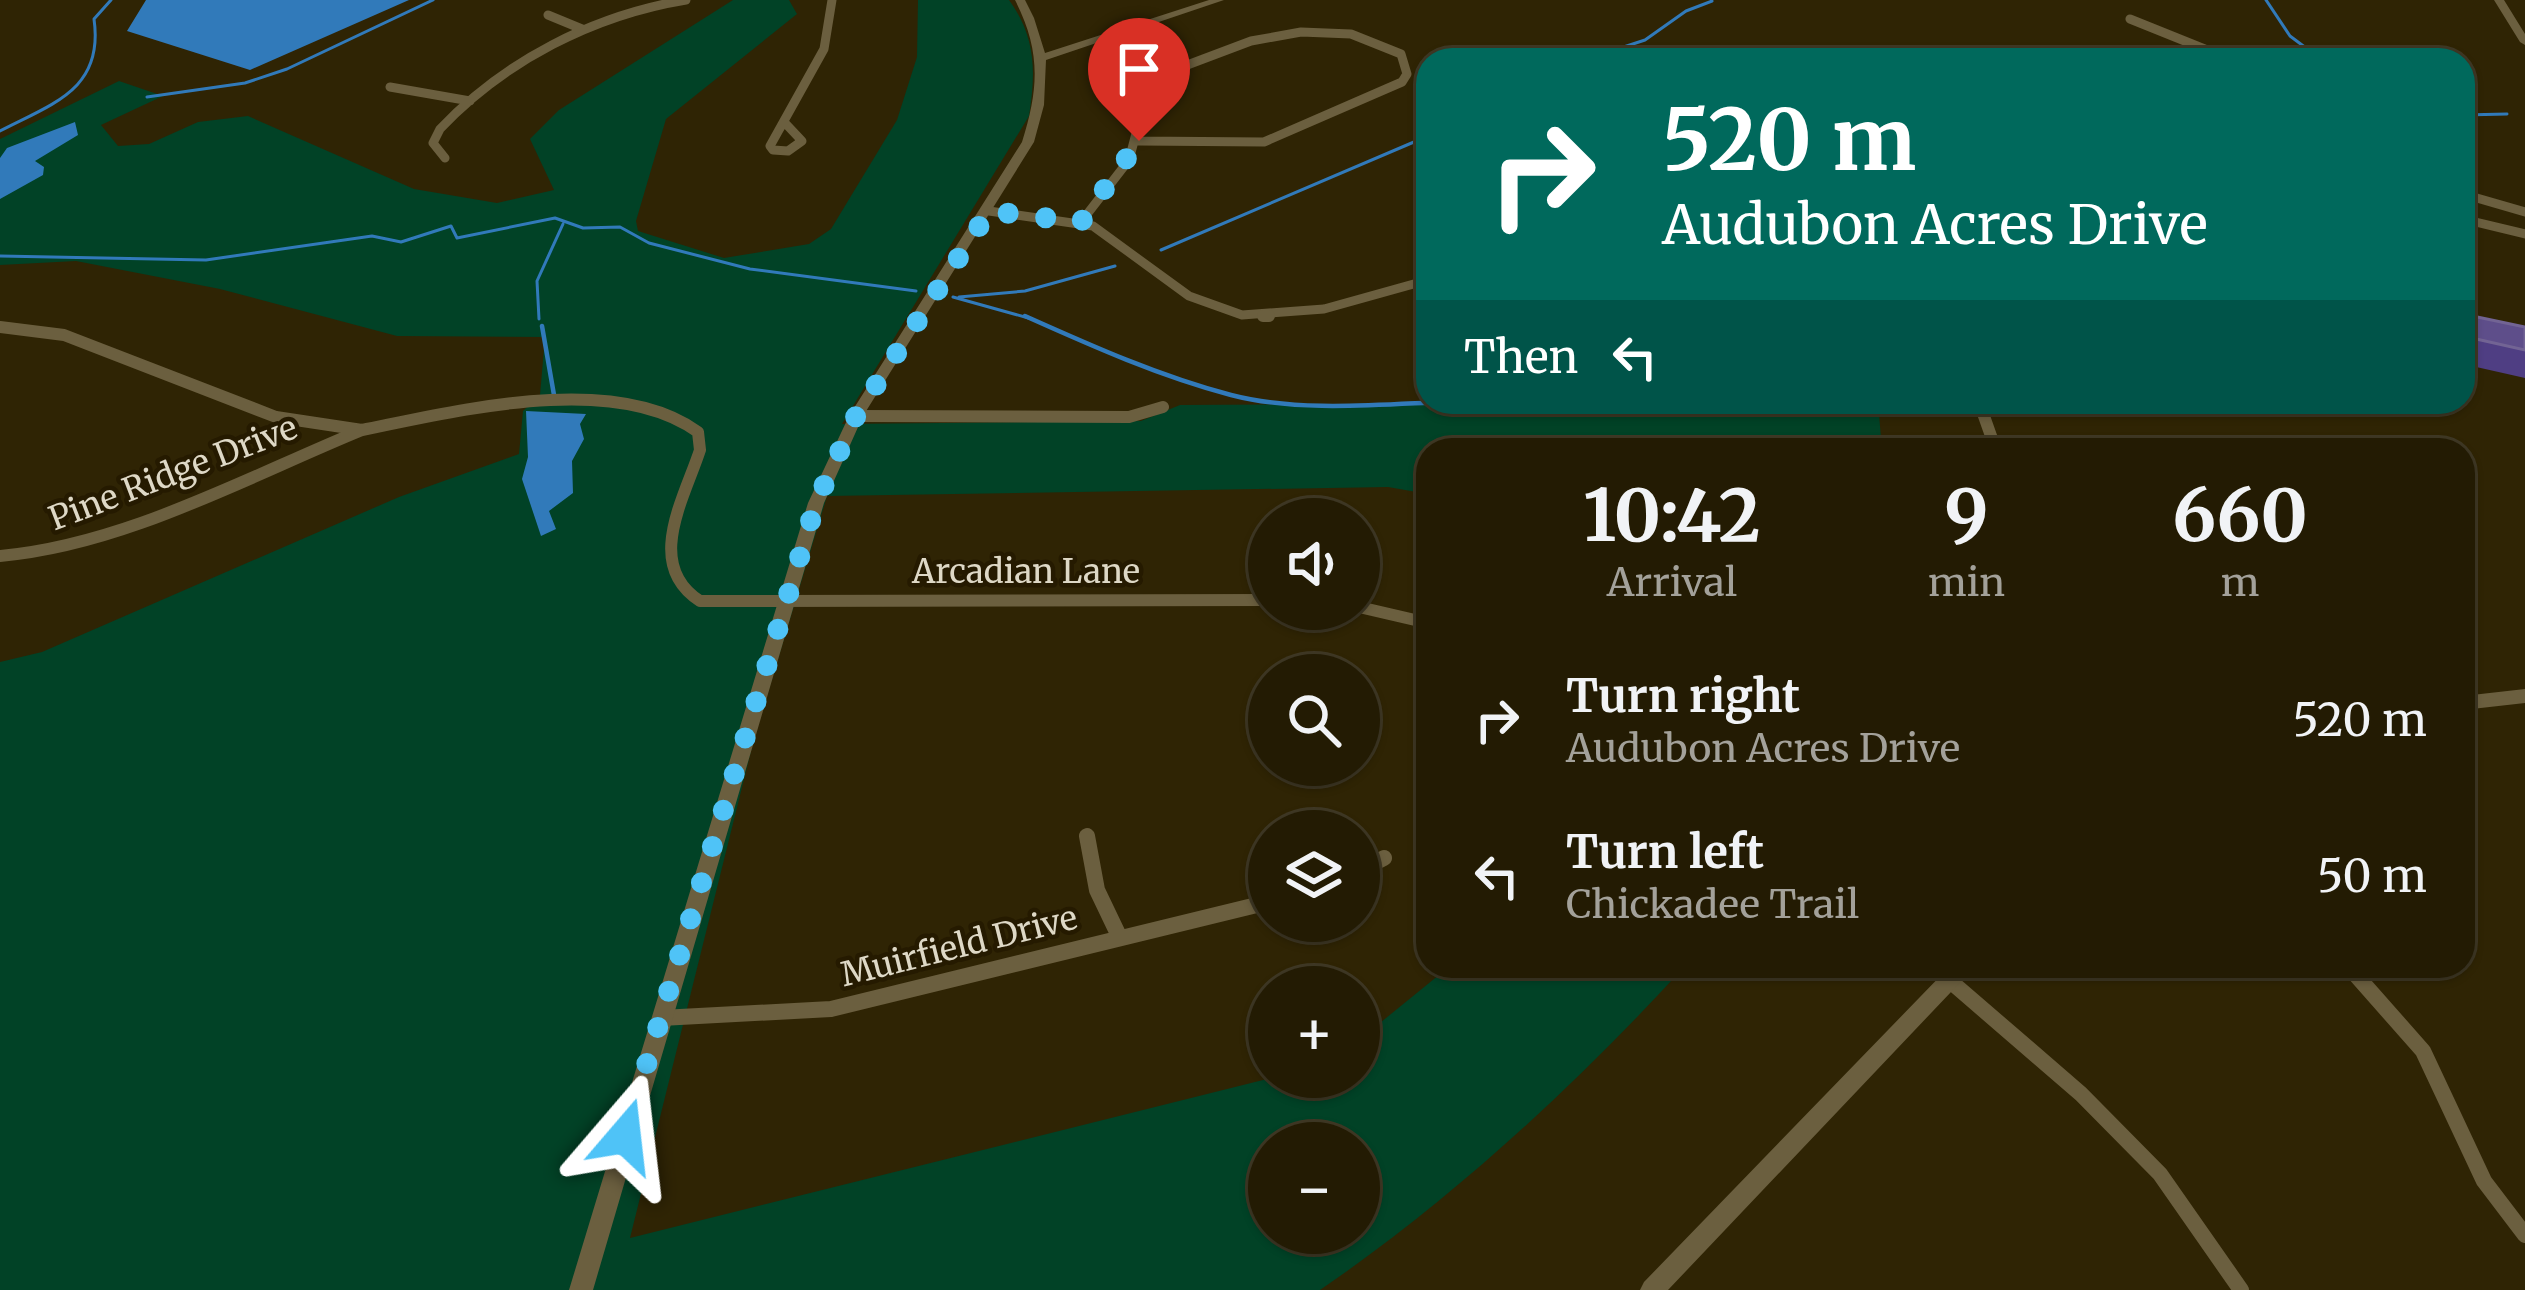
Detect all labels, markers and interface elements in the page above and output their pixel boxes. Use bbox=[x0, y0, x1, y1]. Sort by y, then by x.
pin bbox=[1088, 18, 1190, 141]
icon: arrive bbox=[1106, 36, 1172, 102]
text: 520 m bbox=[1662, 87, 1916, 193]
icon: right bbox=[1464, 96, 1620, 252]
text: Audubon Acres Drive bbox=[1662, 191, 2208, 259]
icon: left bbox=[1602, 324, 1668, 390]
text: Then bbox=[1464, 329, 1578, 385]
street label: Pine Ridge Drive bbox=[43, 407, 303, 539]
text: 10:42 bbox=[1583, 470, 1761, 561]
text: 9 bbox=[1944, 470, 1989, 561]
text: 660 bbox=[2172, 470, 2308, 561]
map controls bbox=[1248, 498, 1380, 1254]
button: sound bbox=[1248, 498, 1380, 630]
street label: Arcadian Lane bbox=[911, 551, 1140, 592]
text: Arrival bbox=[1607, 558, 1737, 607]
text: min bbox=[1928, 558, 2005, 607]
text: m bbox=[2221, 558, 2259, 607]
button: search bbox=[1248, 654, 1380, 786]
text: Turn right bbox=[1566, 668, 1800, 724]
icon: right bbox=[1464, 687, 1530, 753]
text: 520 m bbox=[2292, 692, 2427, 748]
text: Audubon Acres Drive bbox=[1566, 724, 1960, 773]
button: layers bbox=[1248, 810, 1380, 942]
text: Turn left bbox=[1566, 824, 1764, 880]
icon: left bbox=[1464, 843, 1530, 909]
text: 50 m bbox=[2317, 848, 2427, 904]
text: Chickadee Trail bbox=[1566, 880, 1859, 929]
street label: Muirfield Drive bbox=[837, 897, 1081, 995]
button: + bbox=[1248, 966, 1380, 1098]
position arrow bbox=[562, 1073, 688, 1199]
button: − bbox=[1248, 1122, 1380, 1254]

